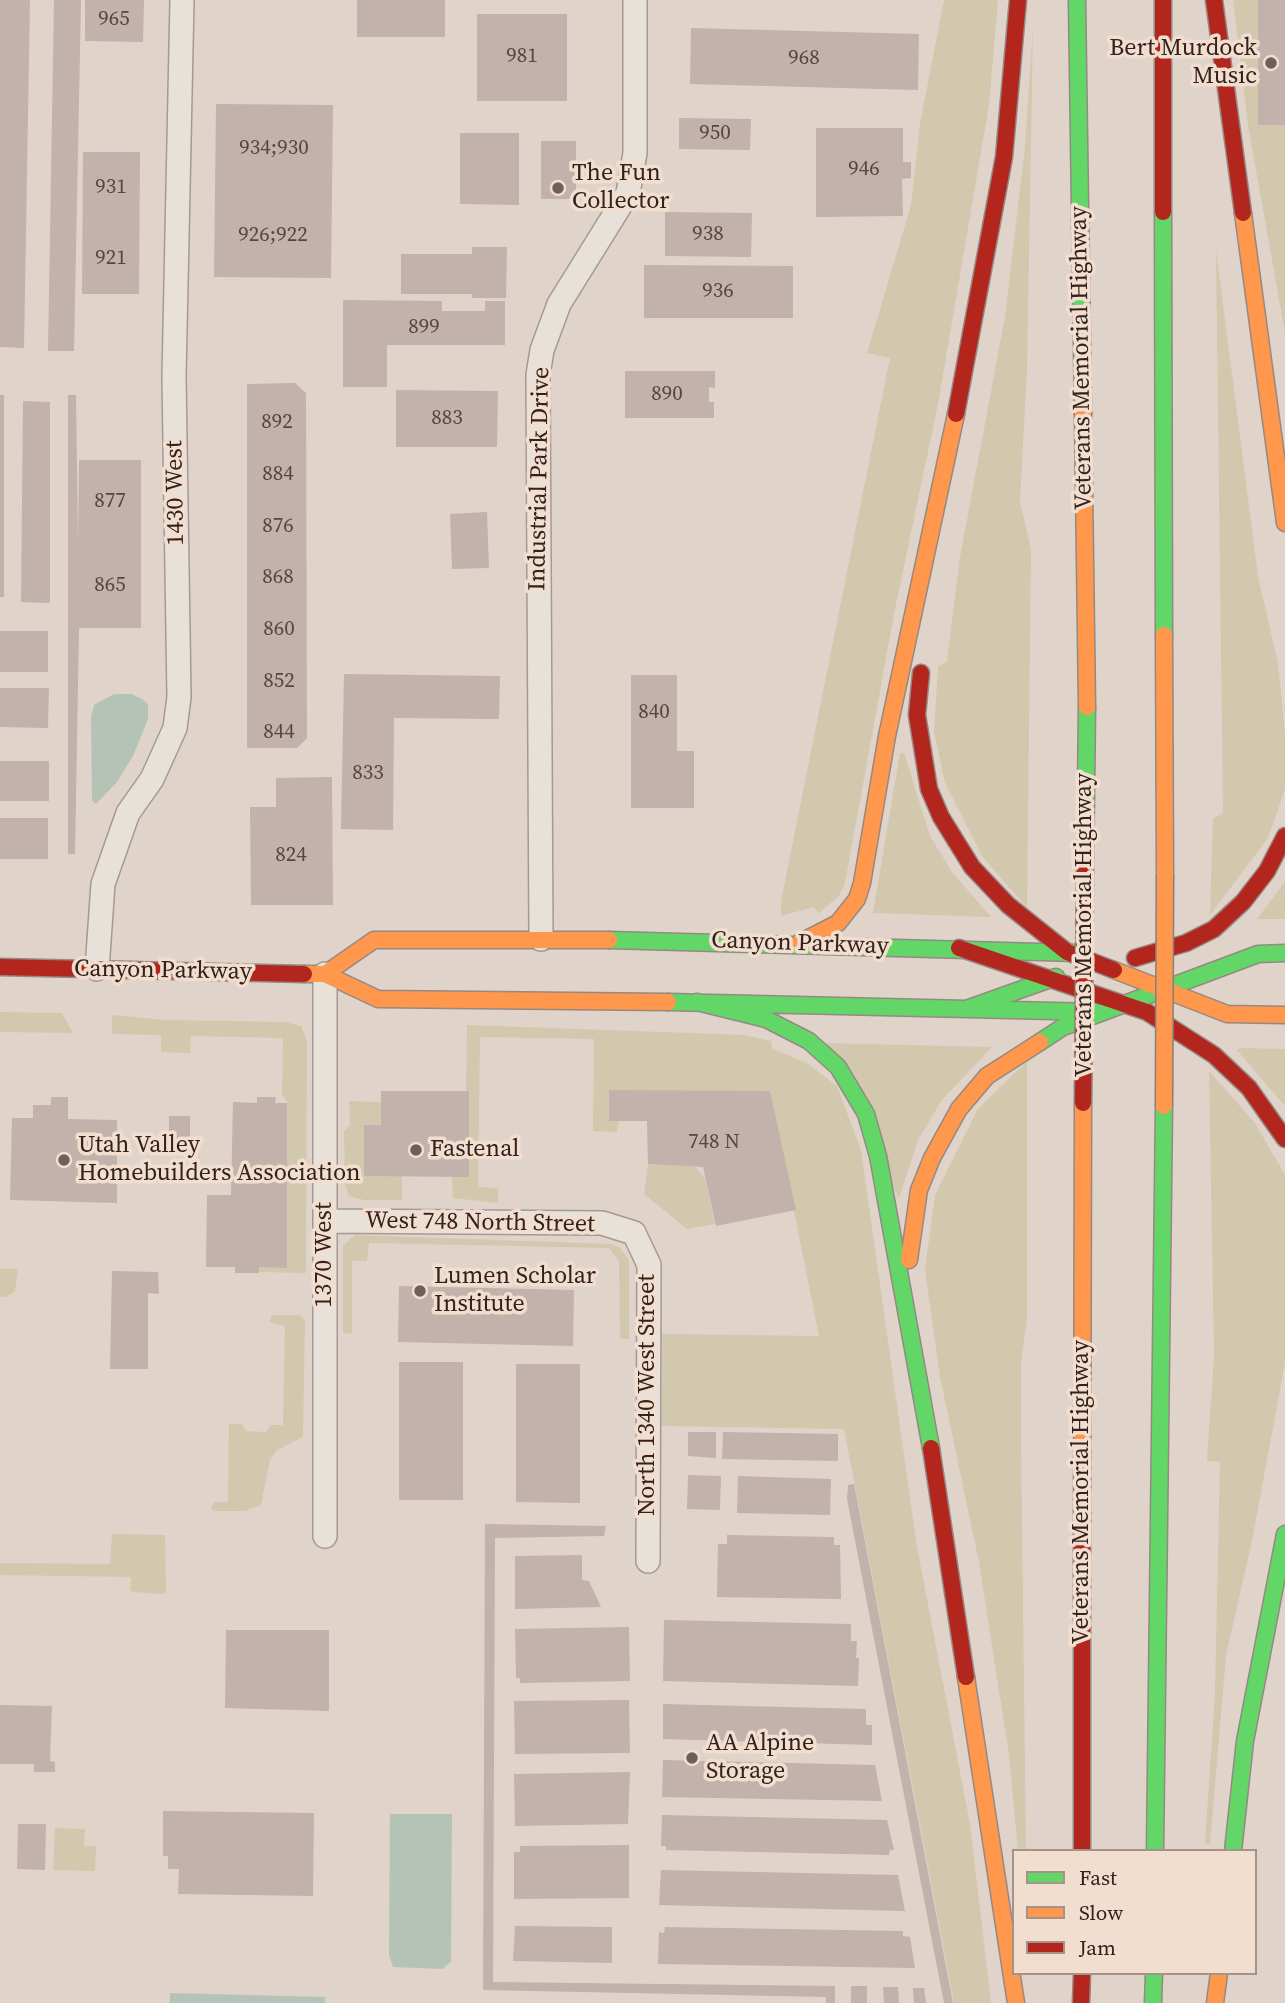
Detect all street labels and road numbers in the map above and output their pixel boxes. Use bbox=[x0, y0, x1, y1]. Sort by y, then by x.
street label: Veterans Memorial Highway bbox=[1065, 206, 1099, 510]
street label: Industrial Park Drive bbox=[524, 367, 556, 591]
street label: 1430 West bbox=[161, 440, 191, 546]
street label: Veterans Memorial Highway bbox=[1071, 773, 1099, 1077]
street label: Canyon Parkway bbox=[711, 927, 889, 961]
street label: Canyon Parkway bbox=[74, 955, 252, 987]
street label: 1370 West bbox=[311, 1202, 339, 1308]
street label: West 748 North Street bbox=[365, 1207, 595, 1239]
street label: North 1340 West Street bbox=[634, 1274, 662, 1516]
street label: Veterans Memorial Highway bbox=[1068, 1340, 1096, 1644]

